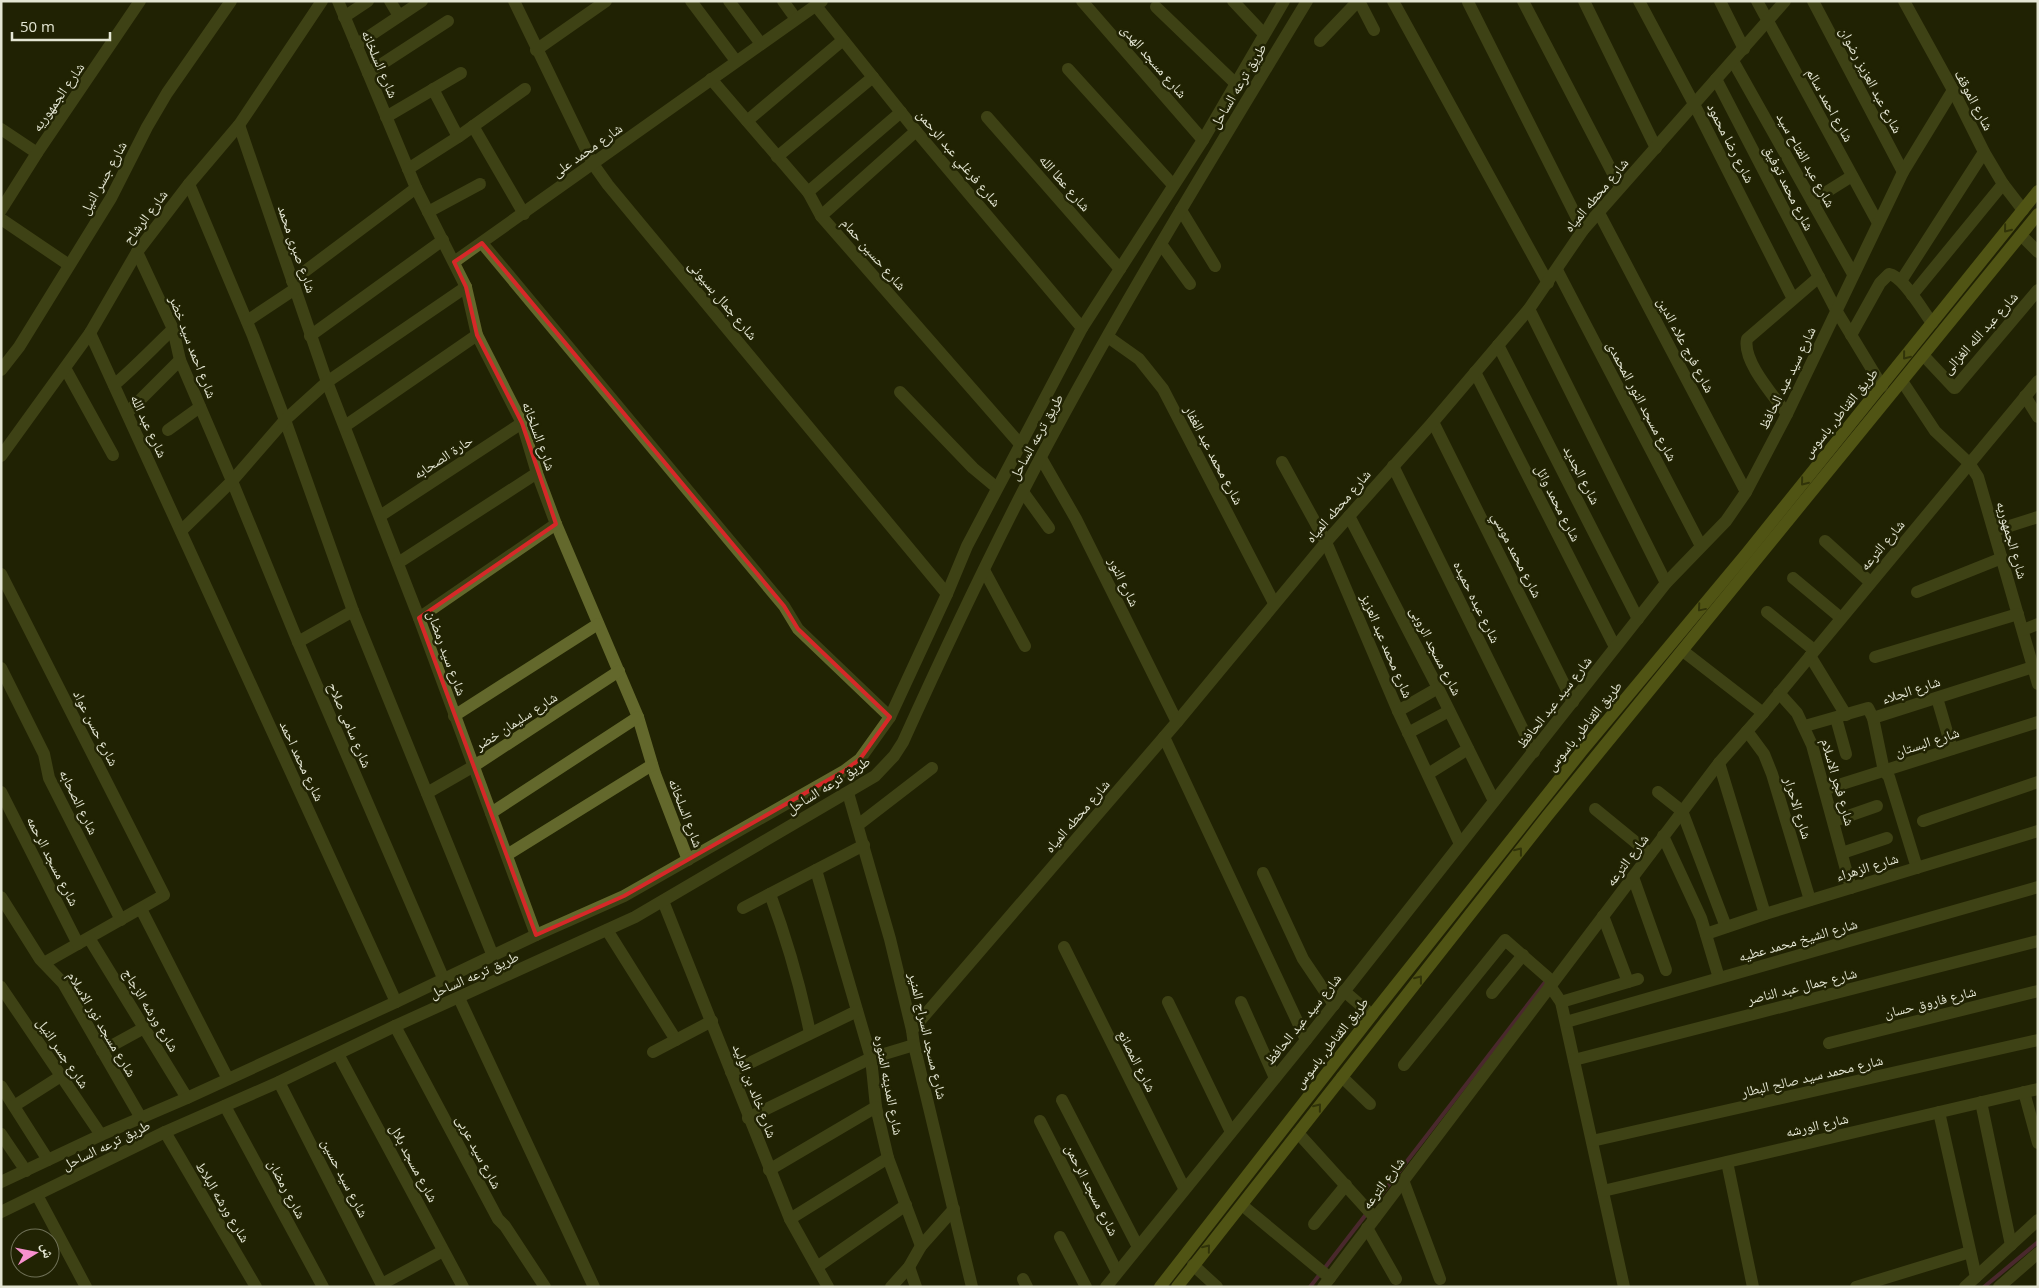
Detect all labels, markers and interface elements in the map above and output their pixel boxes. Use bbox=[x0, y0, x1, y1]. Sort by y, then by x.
scale bar bbox=[12, 10, 110, 42]
text: 50 m bbox=[20, 16, 55, 36]
street label: شارع مسجد الهدى bbox=[1116, 20, 1192, 102]
street label: شارع عبد العزيز رضوان bbox=[1834, 23, 1908, 137]
street label: شارع السلخانه bbox=[357, 27, 403, 101]
street label: طريق ترعه الساحل bbox=[1205, 40, 1271, 132]
street label: شارع الجمهوريه bbox=[27, 58, 89, 136]
street label: شارع احمد سالم bbox=[1801, 64, 1859, 146]
street label: شارع الموقف bbox=[1950, 66, 1998, 134]
street label: شارع رضا محمود bbox=[1702, 99, 1760, 187]
street label: شارع فرغلي عبد الرحمن bbox=[911, 105, 1006, 212]
street label: شارع عبد الفتاح سيد bbox=[1772, 109, 1840, 211]
street label: شارع محمد على bbox=[548, 118, 626, 182]
street label: شارع جسر النيل bbox=[75, 138, 131, 218]
street label: شارع محمد توفيق bbox=[1759, 142, 1819, 234]
street label: شارع عطا الله bbox=[1035, 150, 1095, 216]
street label: شارع محطه المياه bbox=[1559, 154, 1633, 236]
street label: شارع الرشاح bbox=[118, 185, 172, 249]
street label: شارع صبرى محمد bbox=[273, 203, 321, 295]
street label: شارع حسين حمام bbox=[837, 213, 911, 295]
one-way arrow bbox=[2005, 223, 2013, 232]
street label: شارع جمال بسيونى bbox=[684, 256, 762, 344]
street label: شارع عبد الله الغزالى bbox=[1937, 287, 2023, 379]
street label: شارع احمد سيد خضر bbox=[164, 292, 222, 401]
street label: شارع فرج علاء الدين bbox=[1652, 294, 1720, 396]
street label: شارع سيد عبد الحافظ bbox=[1753, 323, 1821, 433]
street label: شارع مسجد النور المحمدى bbox=[1602, 337, 1682, 465]
one-way arrow bbox=[1903, 350, 1911, 359]
street label: طريق القناطر, باسوس bbox=[1797, 364, 1883, 462]
street label: طريق ترعه الساحل bbox=[1004, 390, 1068, 484]
street label: شارع عبد الله bbox=[126, 391, 172, 461]
street label: شارع السلخانه bbox=[517, 399, 561, 473]
street label: شارع محمد عبد الغفار bbox=[1179, 401, 1249, 508]
street label: حارة الصحابه bbox=[409, 430, 476, 483]
street label: شارع الجديد bbox=[1559, 442, 1605, 508]
street label: شارع محمد وائل bbox=[1530, 461, 1586, 545]
street label: شارع محطه المياه bbox=[1301, 465, 1375, 547]
one-way arrow bbox=[1800, 477, 1809, 486]
street label: شارع الجمهوريه bbox=[1991, 499, 2033, 581]
street label: شارع محمد موسي bbox=[1485, 509, 1547, 602]
street label: شارع الترعه bbox=[1855, 515, 1909, 575]
street label: شارع النور bbox=[1103, 553, 1145, 610]
street label: شارع عبده حميده bbox=[1448, 557, 1506, 647]
street label: شارع محمد عبد العزيز bbox=[1356, 590, 1418, 701]
one-way arrow bbox=[1698, 602, 1706, 611]
street label: شارع مسجد الروبى bbox=[1405, 603, 1467, 699]
street label: شارع سيد رمضان bbox=[422, 608, 472, 698]
street label: شارع سيد عبد الحافظ bbox=[1512, 652, 1596, 752]
street label: شارع الجلاء bbox=[1879, 671, 1943, 709]
street label: طريق القناطر, باسوس bbox=[1541, 677, 1627, 775]
street label: شارع سامى صلاح bbox=[323, 679, 377, 771]
street label: شارع حسن عواد bbox=[68, 686, 124, 770]
street label: شارع سليمان خضر bbox=[470, 687, 561, 756]
street label: شارع محمد احمد bbox=[275, 717, 329, 805]
street label: شارع البستان bbox=[1892, 722, 1962, 762]
street label: شارع فجر الاسلام bbox=[1816, 736, 1860, 828]
street label: طريق ترعه الساحل bbox=[782, 751, 874, 819]
street label: شارع الصحابه bbox=[55, 766, 103, 838]
street label: شارع الاحرار bbox=[1779, 773, 1817, 842]
street label: شارع محطه المياه bbox=[1040, 775, 1114, 857]
street label: شارع السلخانه bbox=[664, 776, 708, 850]
street label: شارع مسجد الرحمه bbox=[22, 813, 84, 909]
street label: شارع الترعه bbox=[1601, 830, 1653, 890]
one-way arrow bbox=[1514, 848, 1523, 857]
street label: شارع الزهراء bbox=[1833, 848, 1901, 886]
street label: شارع الشيخ محمد عطيه bbox=[1736, 913, 1860, 967]
street label: طريق ترعه الساحل bbox=[426, 946, 522, 1004]
street label: شارع جمال عبد الناصر bbox=[1744, 963, 1859, 1010]
street label: شارع ورشه الزجاج bbox=[118, 964, 184, 1056]
street label: شارع مسجد نور الاسلام bbox=[62, 967, 142, 1081]
street label: شارع سيد عبد الحافظ bbox=[1260, 969, 1346, 1069]
street label: شارع مسجد السراج المنير bbox=[903, 970, 952, 1101]
one-way arrow bbox=[1413, 976, 1421, 985]
street label: شارع فاروق حسان bbox=[1882, 981, 1978, 1023]
street label: طريق القناطر, باسوس bbox=[1289, 993, 1373, 1093]
street label: شارع جسر النيل bbox=[32, 1014, 94, 1092]
street label: شارع المصانع bbox=[1113, 1026, 1161, 1096]
street label: شارع المدينه المنوره bbox=[869, 1033, 909, 1137]
street label: شارع خالد بن الوليد bbox=[728, 1041, 782, 1141]
street label: شارع محمد سيد صالح البطار bbox=[1738, 1050, 1885, 1102]
one-way arrow bbox=[1313, 1104, 1321, 1113]
street label: شارع الورشه bbox=[1784, 1108, 1850, 1142]
street label: شارع سيد عربى bbox=[451, 1112, 507, 1192]
street label: طريق ترعه الساحل bbox=[58, 1115, 154, 1175]
street label: شارع مسجد بلال bbox=[385, 1120, 443, 1206]
street label: شارع سيد حسين bbox=[317, 1135, 373, 1221]
street label: شارع مسجد الرحمن bbox=[1060, 1141, 1124, 1239]
street label: شارع الترعه bbox=[1357, 1153, 1409, 1213]
street label: شارع رمضان bbox=[263, 1156, 311, 1222]
street label: شارع ورشه البلاط bbox=[191, 1158, 255, 1246]
north arrow bbox=[10, 1228, 60, 1278]
text: ش bbox=[38, 1242, 59, 1260]
one-way arrow bbox=[1202, 1245, 1211, 1254]

